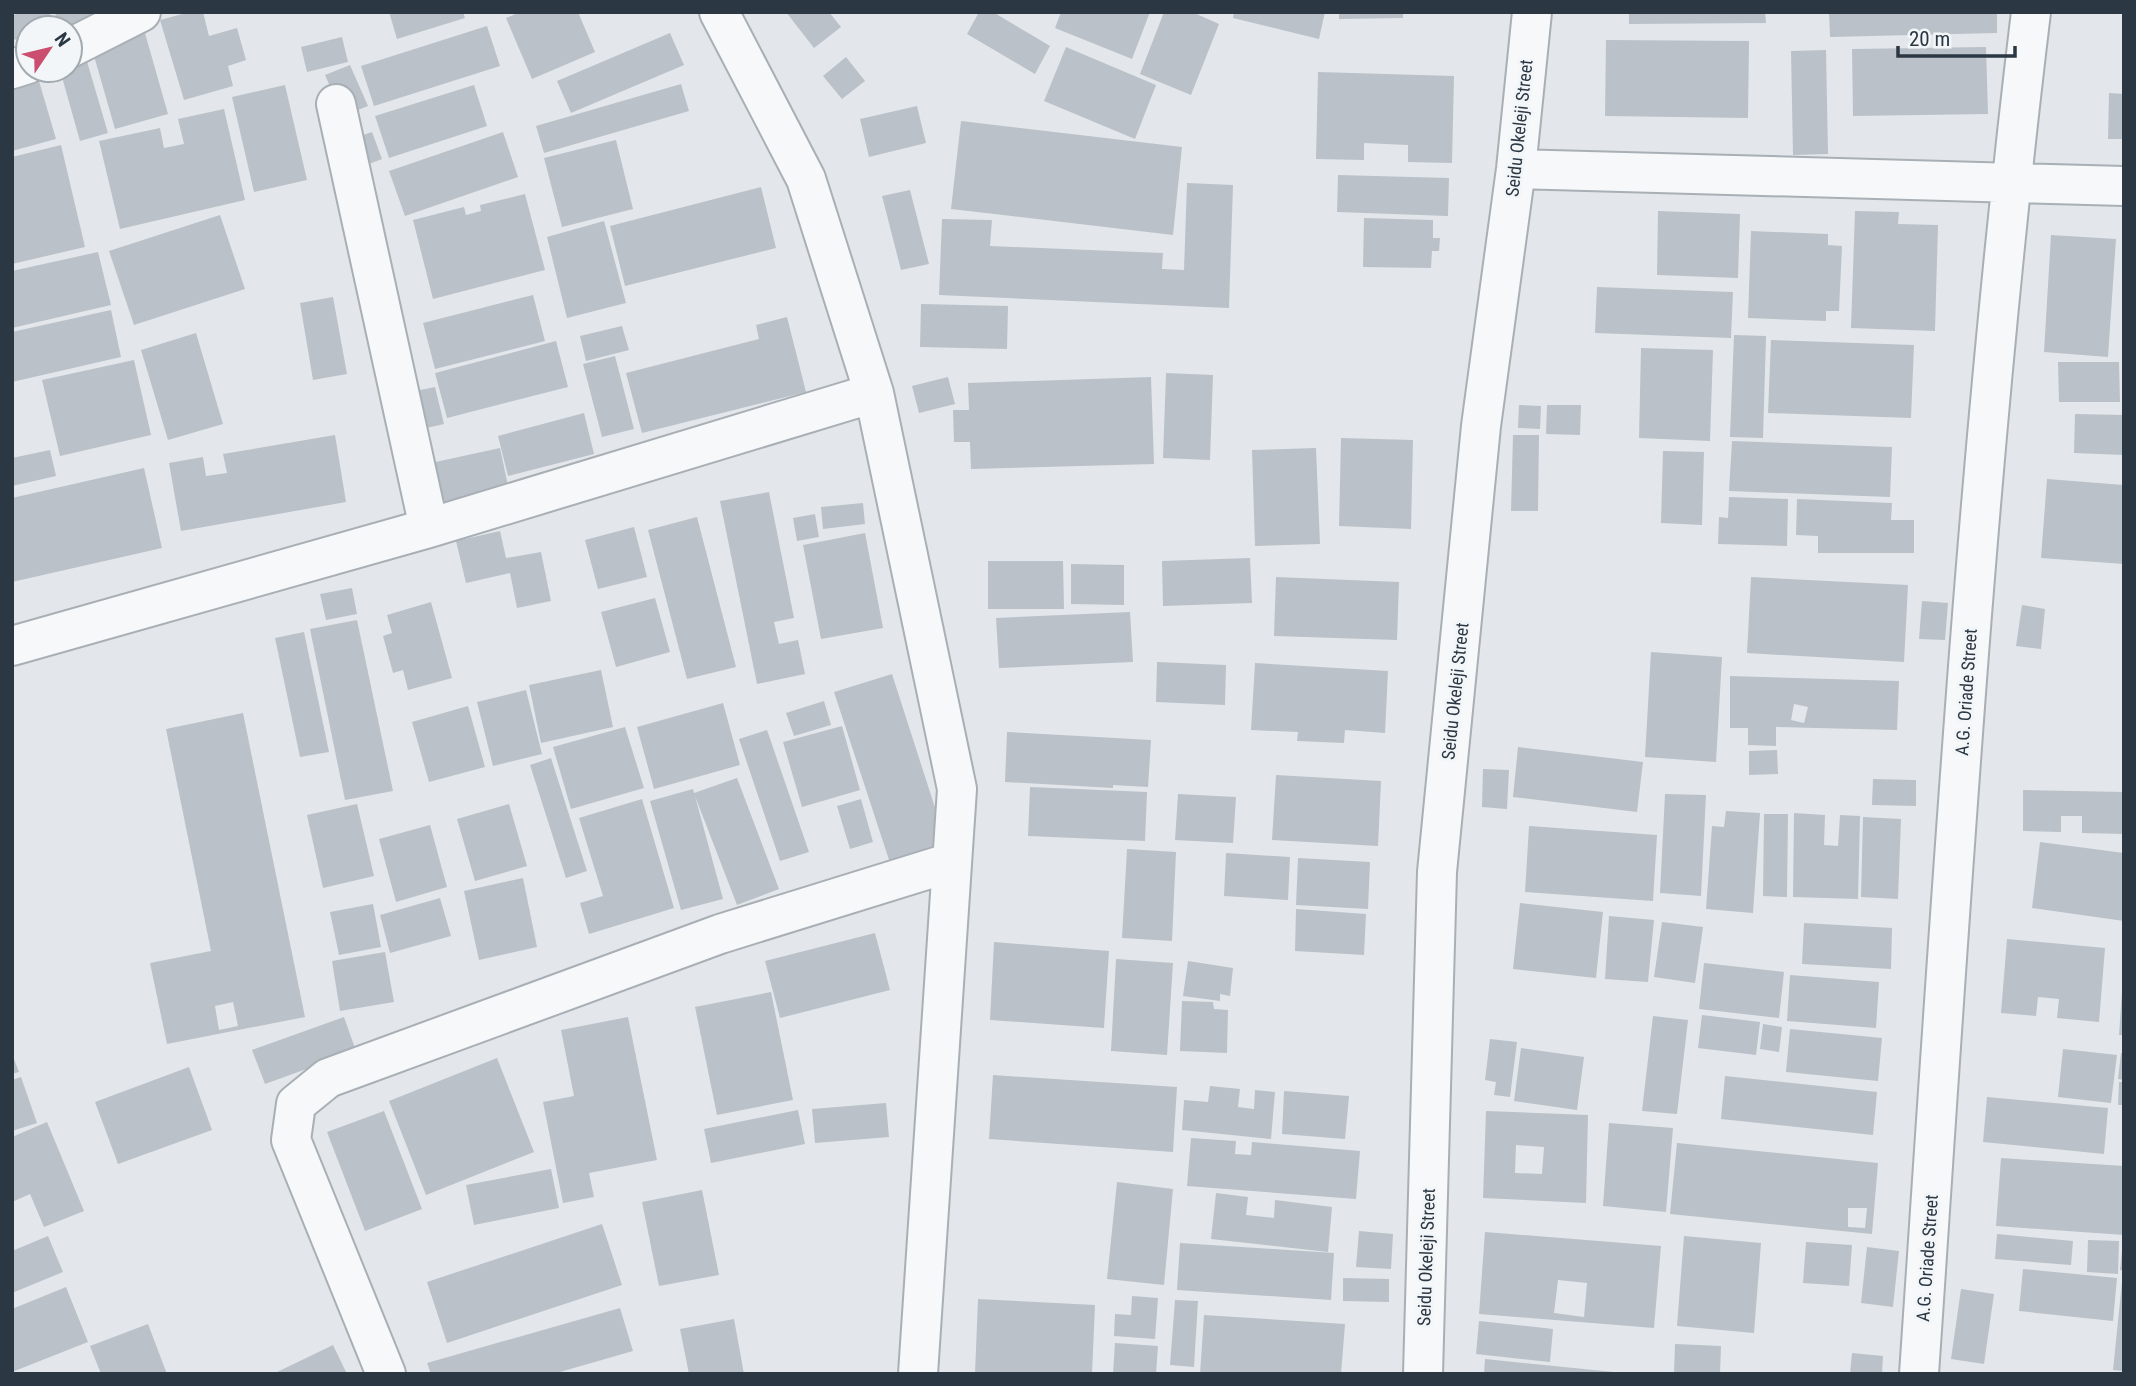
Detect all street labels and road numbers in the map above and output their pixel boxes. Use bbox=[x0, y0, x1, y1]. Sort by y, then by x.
street label: Seidu Okeleji Street bbox=[1501, 58, 1537, 198]
street label: Seidu Okeleji Street bbox=[1437, 621, 1473, 761]
street label: A.G. Oriade Street bbox=[1951, 628, 1981, 756]
street label: Seidu Okeleji Street bbox=[1413, 1188, 1439, 1326]
street label: A.G. Oriade Street bbox=[1912, 1194, 1942, 1322]

